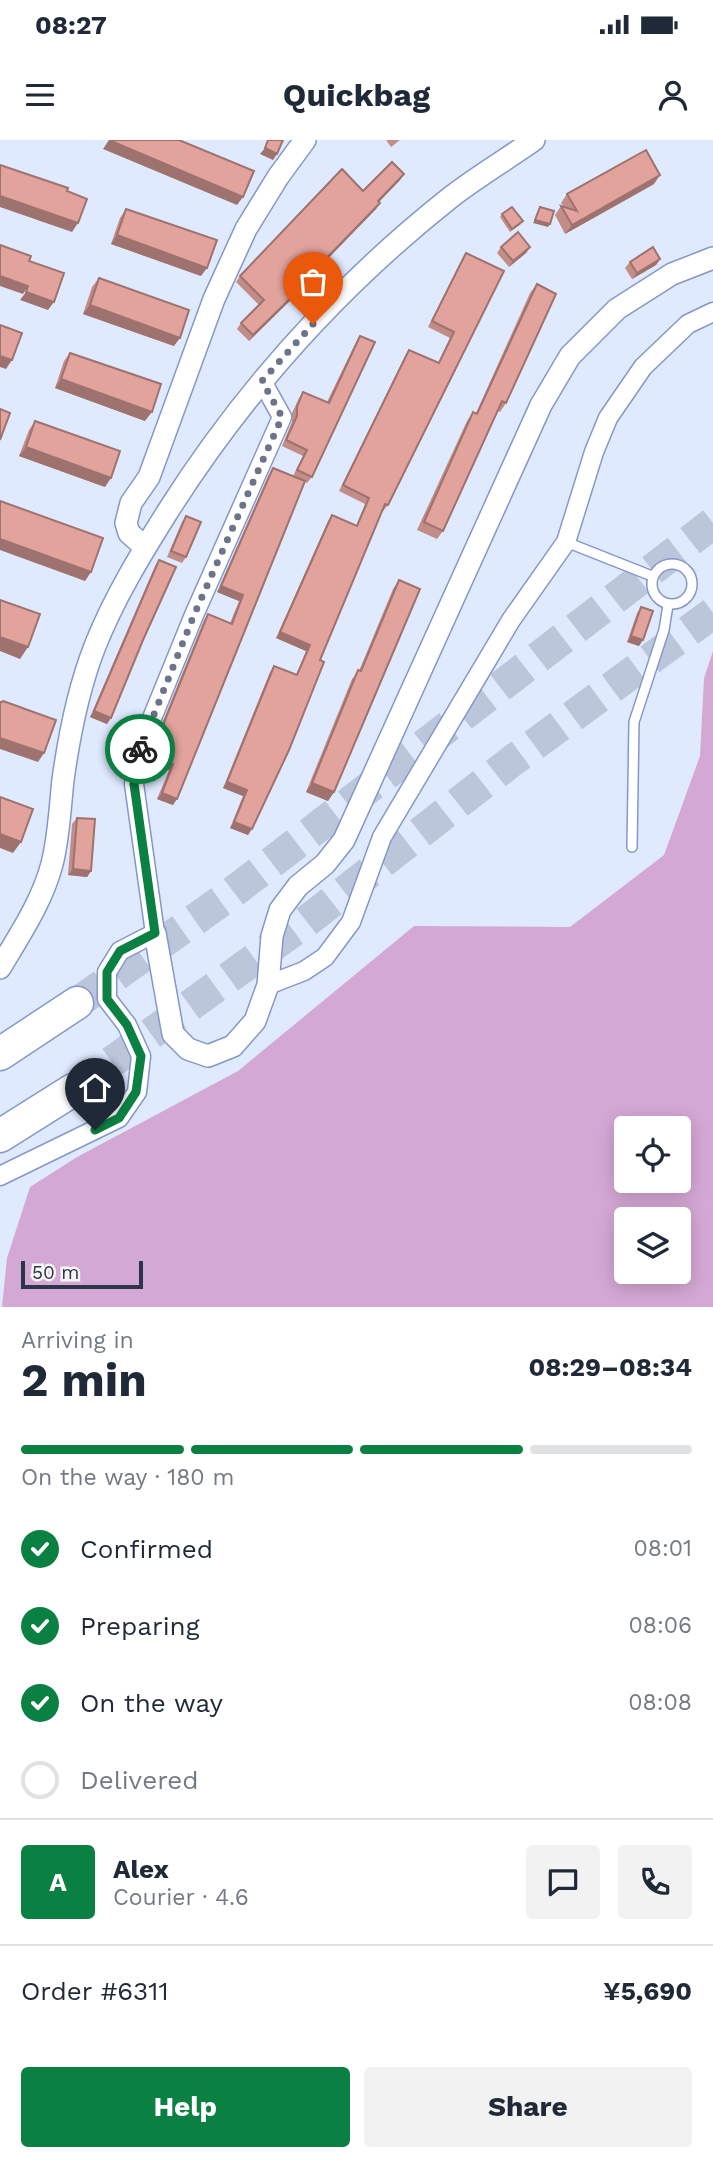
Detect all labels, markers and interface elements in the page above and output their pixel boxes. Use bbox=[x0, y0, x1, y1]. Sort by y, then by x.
text: 08:27 bbox=[35, 10, 107, 40]
icon: menu bbox=[21, 76, 59, 114]
text: Quickbag bbox=[283, 76, 430, 114]
icon: person bbox=[654, 76, 692, 114]
pin bbox=[283, 252, 343, 324]
icon: bag bbox=[294, 263, 332, 301]
courier bbox=[105, 714, 175, 784]
icon: bike bbox=[121, 730, 159, 768]
pin bbox=[65, 1058, 125, 1130]
icon: home bbox=[76, 1069, 114, 1107]
map controls bbox=[614, 1116, 691, 1284]
button: locate bbox=[614, 1116, 691, 1193]
button: layers bbox=[614, 1207, 691, 1284]
scale bar bbox=[21, 1258, 144, 1290]
text: 50 m bbox=[32, 1261, 79, 1284]
text: Arriving in bbox=[21, 1327, 134, 1354]
text: 08:29–08:34 bbox=[528, 1352, 692, 1382]
text: 2 min bbox=[21, 1353, 147, 1407]
text: On the way · 180 m bbox=[21, 1464, 234, 1491]
icon: check bbox=[21, 1530, 59, 1568]
text: Confirmed bbox=[80, 1534, 213, 1564]
text: 08:01 bbox=[633, 1535, 692, 1562]
icon: check bbox=[21, 1607, 59, 1645]
text: Preparing bbox=[80, 1611, 200, 1641]
text: 08:06 bbox=[628, 1612, 692, 1639]
icon: check bbox=[21, 1684, 59, 1722]
text: On the way bbox=[80, 1688, 223, 1718]
text: 08:08 bbox=[628, 1689, 692, 1716]
text: Delivered bbox=[80, 1765, 199, 1795]
button: chat bbox=[526, 1845, 600, 1919]
button: phone bbox=[618, 1845, 692, 1919]
text: Alex bbox=[113, 1854, 169, 1884]
text: A bbox=[49, 1867, 67, 1897]
text: Courier · 4.6 bbox=[113, 1884, 249, 1911]
text: Order #6311 bbox=[21, 1976, 169, 2006]
text: ¥5,690 bbox=[603, 1976, 692, 2006]
button: Help bbox=[21, 2067, 350, 2147]
button: Share bbox=[364, 2067, 692, 2147]

